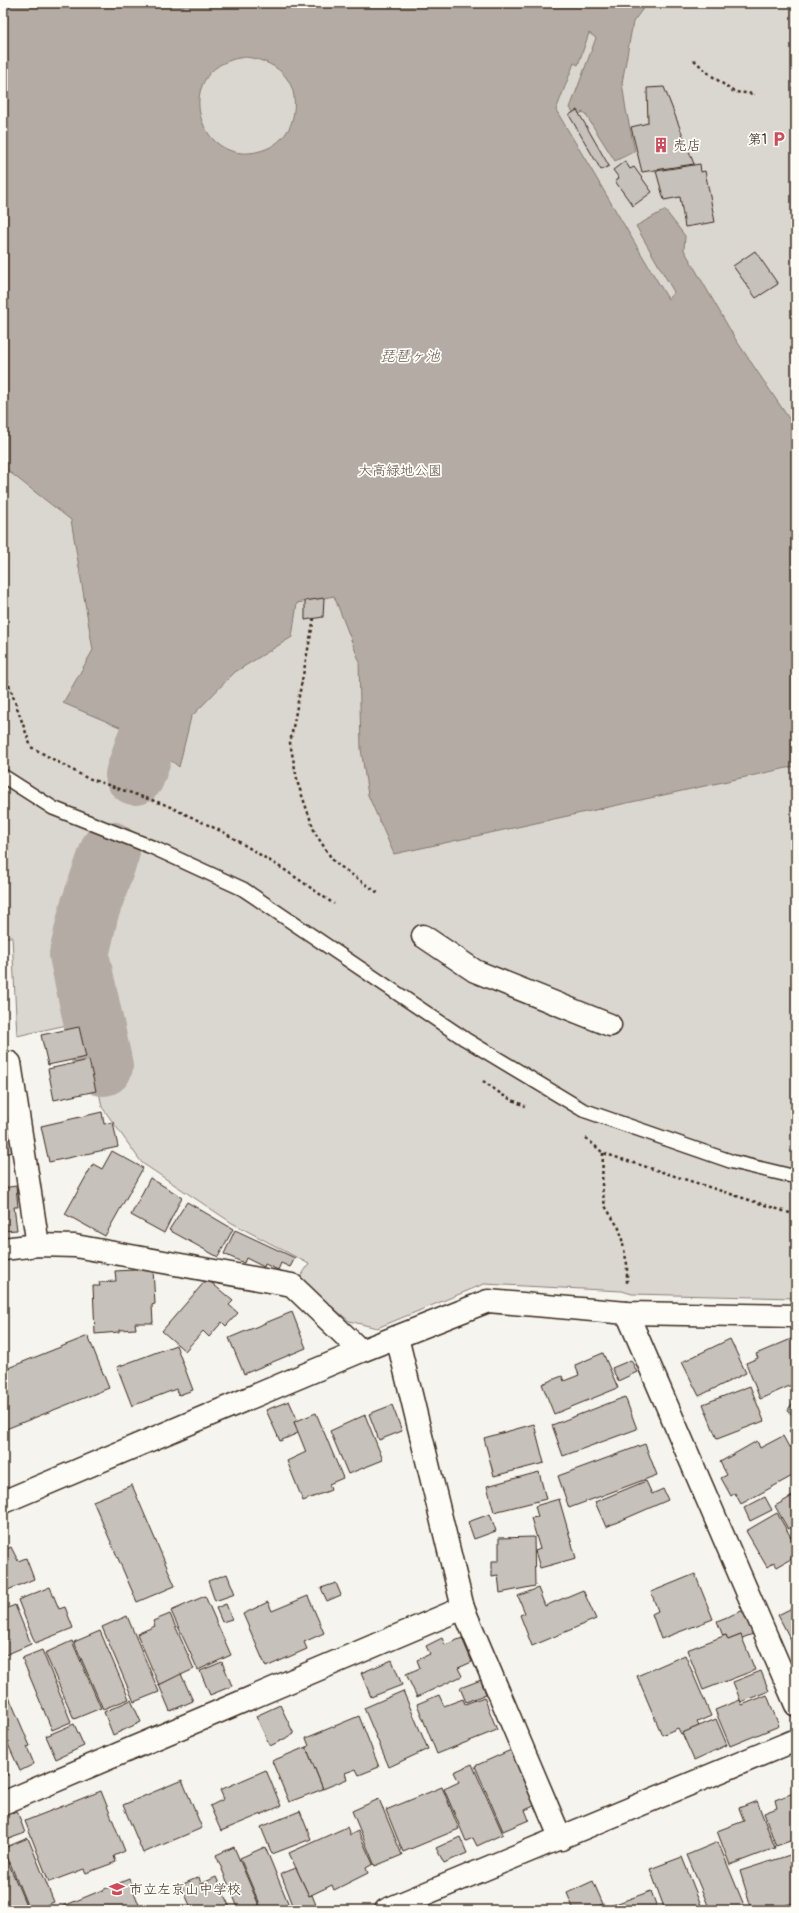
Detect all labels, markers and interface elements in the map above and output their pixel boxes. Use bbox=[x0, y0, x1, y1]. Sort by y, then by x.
parking icon: 第1 bbox=[770, 130, 788, 148]
place label: 第1 bbox=[748, 131, 767, 148]
building icon: 売店 bbox=[652, 136, 670, 154]
place label: 売店 bbox=[673, 137, 701, 154]
water label: 琵琶ヶ池 bbox=[380, 347, 441, 366]
park label: 大高緑地公園 bbox=[358, 462, 442, 479]
school or university icon: 市立左京山中学校 bbox=[108, 1880, 126, 1898]
place label: 市立左京山中学校 bbox=[129, 1881, 241, 1898]

